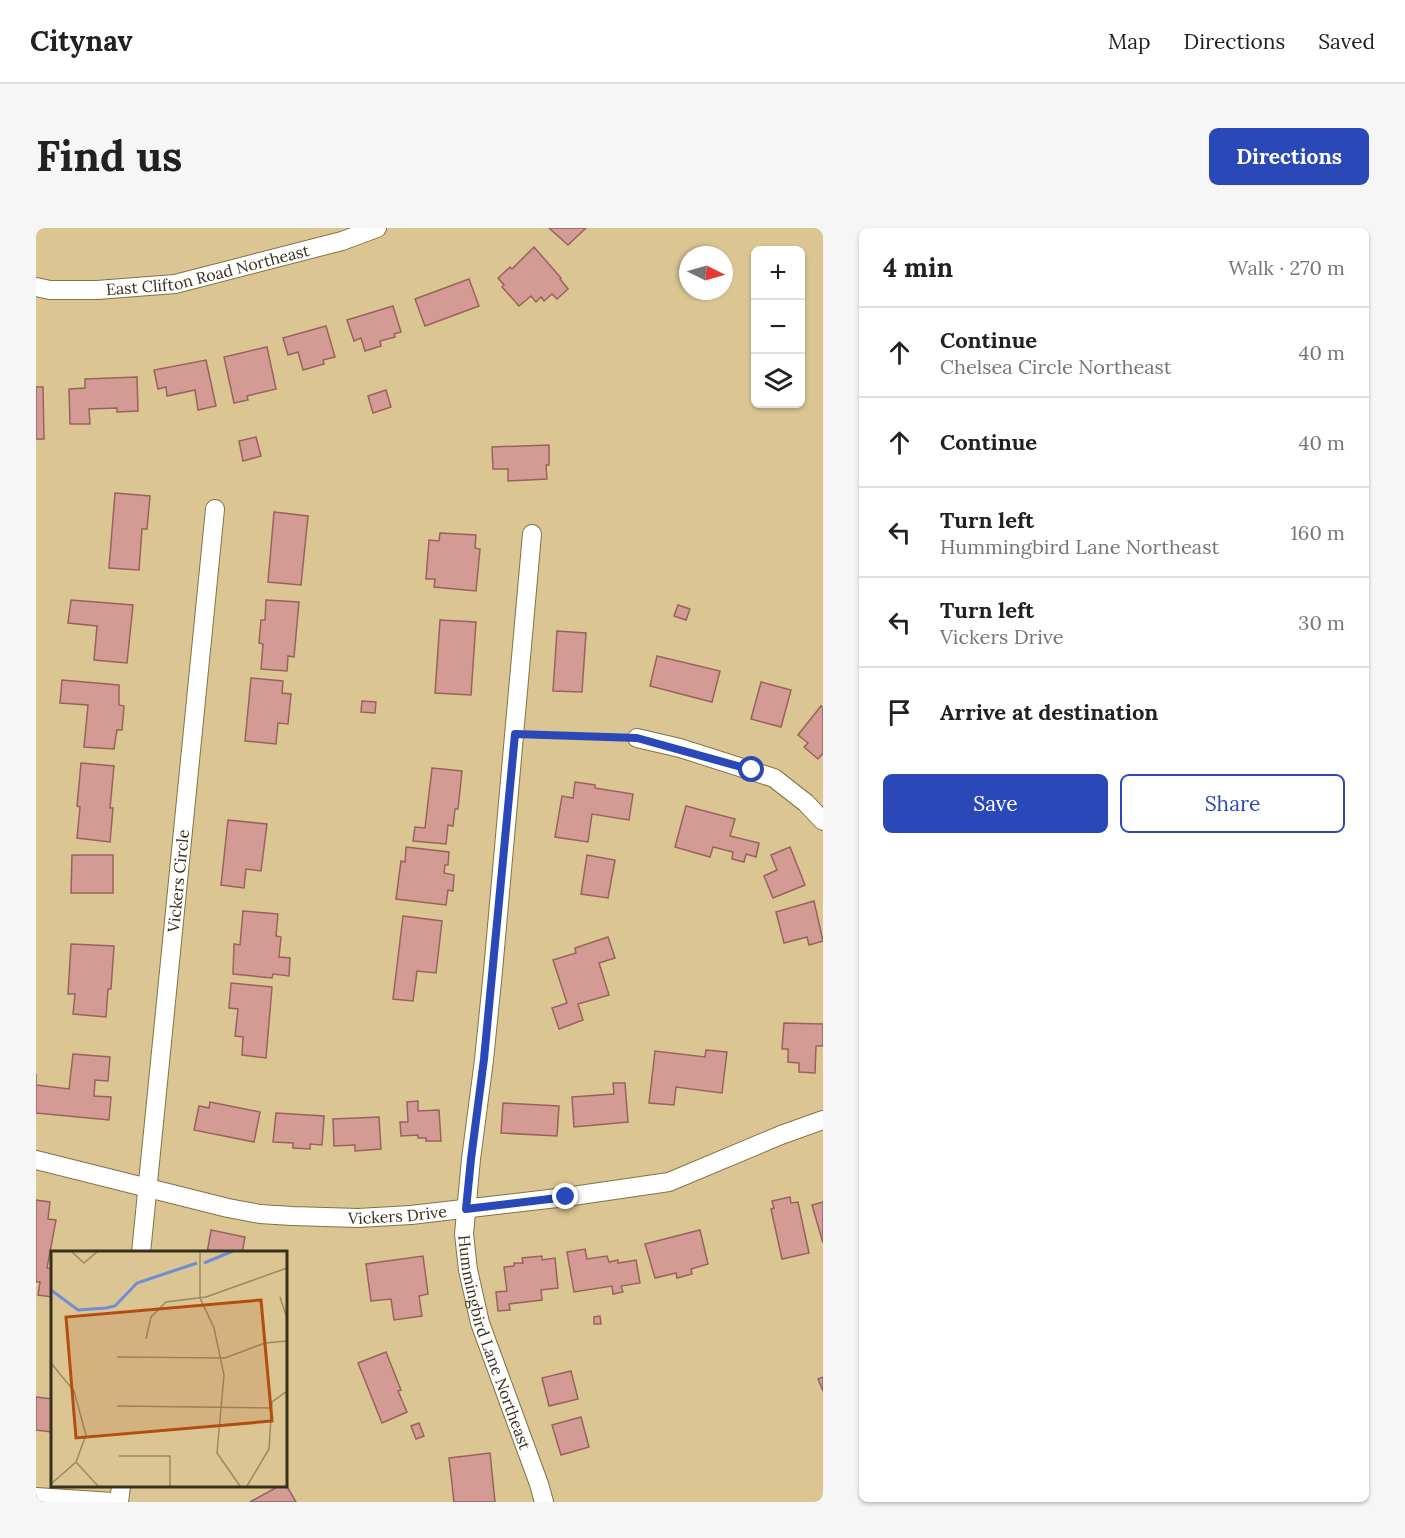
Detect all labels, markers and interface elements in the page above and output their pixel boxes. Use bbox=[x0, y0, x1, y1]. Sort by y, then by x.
text: Citynav bbox=[30, 23, 133, 59]
text: Map bbox=[1108, 28, 1151, 55]
text: Directions bbox=[1184, 28, 1285, 55]
text: Saved bbox=[1318, 28, 1375, 55]
button: Directions bbox=[1209, 128, 1369, 185]
text: Find us bbox=[36, 129, 182, 183]
street label: East Clifton Road Northeast bbox=[105, 240, 312, 299]
north arrow bbox=[679, 246, 733, 300]
map controls bbox=[751, 246, 805, 408]
button: + bbox=[751, 246, 805, 300]
text: 4 min bbox=[883, 251, 953, 284]
text: Walk · 270 m bbox=[1228, 255, 1345, 280]
button: − bbox=[751, 300, 805, 354]
text: Continue bbox=[940, 326, 1037, 354]
icon: ahead bbox=[883, 336, 916, 369]
text: 40 m bbox=[1299, 340, 1345, 365]
button: layers bbox=[751, 354, 805, 408]
text: Chelsea Circle Northeast bbox=[940, 354, 1172, 379]
icon: ahead bbox=[883, 426, 916, 459]
text: Continue bbox=[940, 428, 1037, 456]
text: 40 m bbox=[1299, 430, 1345, 455]
text: Turn left bbox=[940, 506, 1034, 534]
icon: left bbox=[883, 516, 916, 549]
text: 160 m bbox=[1291, 520, 1345, 545]
text: Hummingbird Lane Northeast bbox=[940, 534, 1219, 559]
text: Turn left bbox=[940, 596, 1034, 624]
icon: left bbox=[883, 606, 916, 639]
text: 30 m bbox=[1298, 610, 1345, 635]
text: Vickers Drive bbox=[940, 624, 1064, 649]
icon: arrive bbox=[883, 696, 916, 729]
text: Arrive at destination bbox=[940, 698, 1158, 726]
route start bbox=[738, 756, 764, 782]
button: Save bbox=[883, 774, 1108, 833]
button: Share bbox=[1120, 774, 1345, 833]
street label: Vickers Circle bbox=[163, 828, 193, 934]
route end bbox=[552, 1183, 578, 1209]
street label: Vickers Drive bbox=[347, 1201, 448, 1228]
street label: Hummingbird Lane Northeast bbox=[454, 1234, 536, 1453]
inset map bbox=[51, 1251, 286, 1487]

